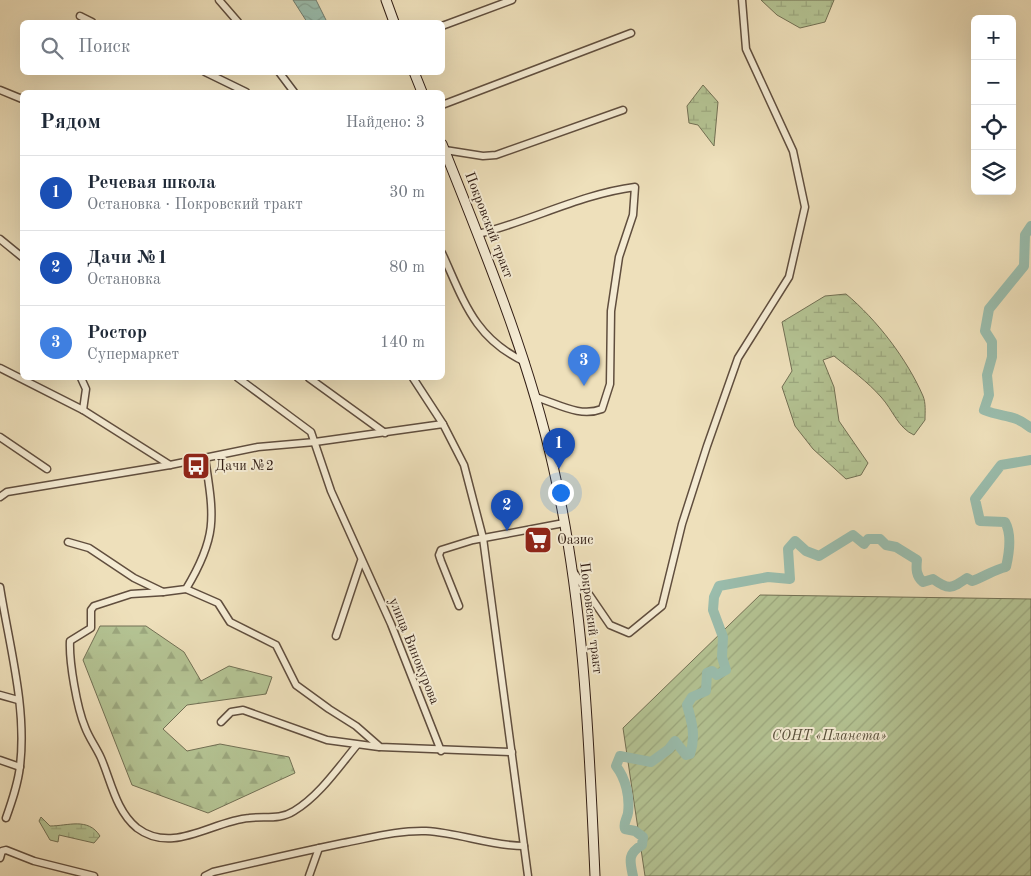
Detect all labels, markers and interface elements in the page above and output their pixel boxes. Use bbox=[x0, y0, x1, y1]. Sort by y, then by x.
map controls bbox=[971, 15, 1016, 195]
button: + bbox=[971, 15, 1016, 60]
search box bbox=[20, 20, 445, 75]
icon: search bbox=[38, 34, 66, 62]
text: Поиск bbox=[78, 38, 130, 57]
button: − bbox=[971, 60, 1016, 105]
button: locate bbox=[971, 105, 1016, 150]
text: Рядом bbox=[40, 112, 101, 133]
text: Найдено: 3 bbox=[346, 115, 425, 131]
button: layers bbox=[971, 150, 1016, 195]
street label: Покровский тракт bbox=[462, 170, 516, 280]
text: Речевая школа bbox=[87, 174, 216, 193]
text: 1 bbox=[51, 185, 61, 201]
text: 30 m bbox=[389, 185, 425, 201]
text: Остановка · Покровский тракт bbox=[87, 197, 303, 213]
text: Дачи №1 bbox=[87, 249, 168, 268]
text: 2 bbox=[51, 260, 61, 276]
text: 80 m bbox=[389, 260, 425, 276]
text: Остановка bbox=[87, 272, 161, 288]
text: Ростор bbox=[87, 324, 147, 343]
text: 3 bbox=[51, 335, 61, 351]
text: 140 m bbox=[380, 335, 425, 351]
pin: 3 bbox=[568, 345, 600, 386]
text: Супермаркет bbox=[87, 347, 179, 363]
pin: 1 bbox=[543, 428, 575, 469]
bus stop icon: Дачи №2 bbox=[181, 451, 211, 481]
place label: Дачи №2 bbox=[215, 459, 274, 473]
your location bbox=[548, 480, 574, 506]
pin: 2 bbox=[491, 490, 523, 531]
supermarket icon: Оазис bbox=[523, 525, 553, 555]
place label: Оазис bbox=[557, 533, 593, 547]
street label: Покровский тракт bbox=[577, 561, 605, 675]
street label: улица Винокурова bbox=[386, 596, 442, 706]
park label: СОНТ «Планета» bbox=[772, 729, 886, 743]

